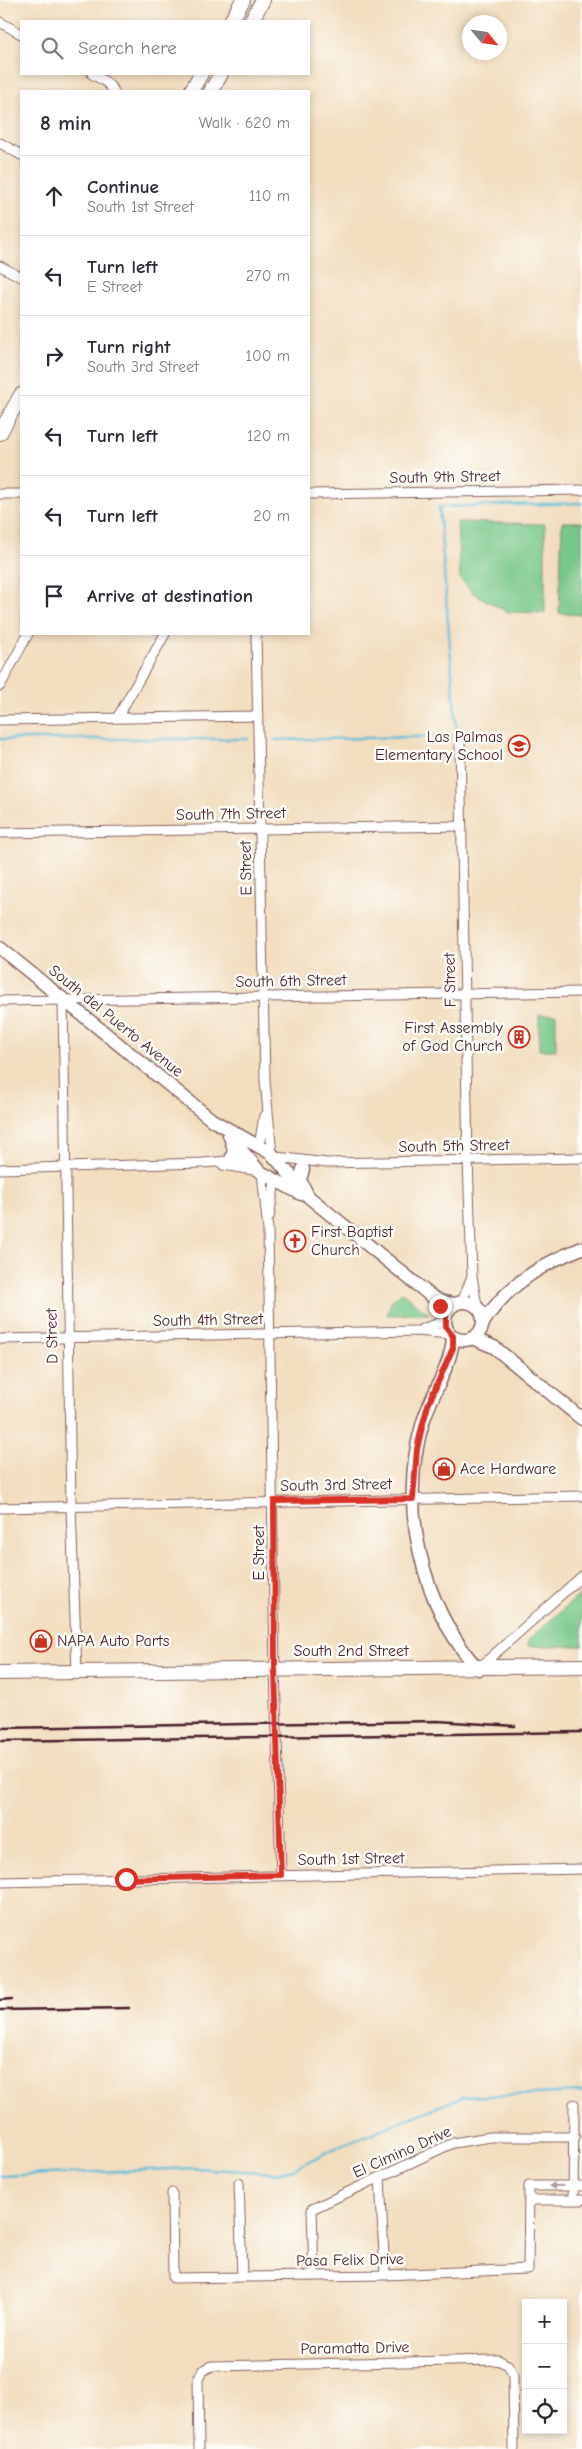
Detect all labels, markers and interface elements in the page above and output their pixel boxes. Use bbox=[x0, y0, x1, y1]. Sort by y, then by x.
north arrow bbox=[462, 15, 507, 60]
search box bbox=[20, 20, 310, 75]
icon: search bbox=[38, 34, 66, 62]
text: Search here bbox=[78, 37, 177, 59]
text: 8 min bbox=[40, 111, 91, 135]
text: Walk · 620 m bbox=[199, 114, 290, 132]
text: Continue bbox=[87, 176, 159, 198]
icon: ahead bbox=[40, 182, 68, 210]
text: 110 m bbox=[249, 187, 290, 205]
text: South 1st Street bbox=[87, 198, 194, 216]
text: Turn left bbox=[87, 256, 158, 278]
icon: left bbox=[40, 262, 68, 290]
text: 270 m bbox=[246, 267, 290, 285]
text: E Street bbox=[87, 278, 142, 296]
text: Turn right bbox=[87, 336, 171, 358]
icon: right bbox=[40, 342, 68, 370]
text: 100 m bbox=[246, 347, 290, 365]
text: South 3rd Street bbox=[87, 358, 199, 376]
icon: left bbox=[40, 422, 68, 450]
text: Turn left bbox=[87, 425, 158, 447]
text: 120 m bbox=[247, 427, 290, 445]
street label: South 9th Street bbox=[389, 467, 501, 487]
icon: left bbox=[40, 502, 68, 530]
text: Turn left bbox=[87, 505, 158, 527]
text: 20 m bbox=[253, 507, 290, 525]
icon: arrive bbox=[40, 582, 68, 610]
text: Arrive at destination bbox=[87, 585, 253, 607]
place label: Las Palmas Elementary School bbox=[375, 728, 503, 764]
school or university icon: Las Palmas Elementary School bbox=[507, 734, 531, 758]
street label: South 7th Street bbox=[176, 804, 287, 824]
street label: E Street bbox=[237, 840, 255, 896]
street label: F Street bbox=[441, 952, 459, 1007]
street label: South del Puerto Avenue bbox=[45, 961, 187, 1081]
street label: South 6th Street bbox=[235, 971, 347, 991]
place label: First Assembly of God Church bbox=[402, 1019, 504, 1055]
building icon: First Assembly of God Church bbox=[507, 1025, 531, 1049]
street label: South 5th Street bbox=[398, 1136, 510, 1156]
place label: First Baptist Church bbox=[311, 1223, 393, 1259]
church icon: First Baptist Church bbox=[283, 1229, 307, 1253]
route end bbox=[429, 1295, 452, 1318]
street label: D Street bbox=[43, 1308, 61, 1364]
street label: South 4th Street bbox=[153, 1310, 264, 1330]
shop icon: Ace Hardware bbox=[432, 1457, 456, 1481]
place label: Ace Hardware bbox=[460, 1460, 556, 1478]
street label: South 3rd Street bbox=[280, 1475, 392, 1495]
street label: E Street bbox=[250, 1525, 268, 1581]
shop icon: NAPA Auto Parts bbox=[29, 1629, 53, 1653]
place label: NAPA Auto Parts bbox=[57, 1632, 170, 1650]
street label: South 2nd Street bbox=[293, 1642, 409, 1660]
street label: South 1st Street bbox=[297, 1849, 405, 1869]
route start bbox=[115, 1868, 138, 1891]
street label: El Cimino Drive bbox=[350, 2122, 454, 2182]
one-way arrow bbox=[547, 2182, 563, 2190]
street label: Pasa Felix Drive bbox=[296, 2250, 404, 2270]
map controls bbox=[522, 2299, 567, 2434]
button: + bbox=[522, 2299, 567, 2344]
street label: Paramatta Drive bbox=[300, 2338, 410, 2358]
button: − bbox=[522, 2344, 567, 2389]
button: locate bbox=[522, 2389, 567, 2434]

